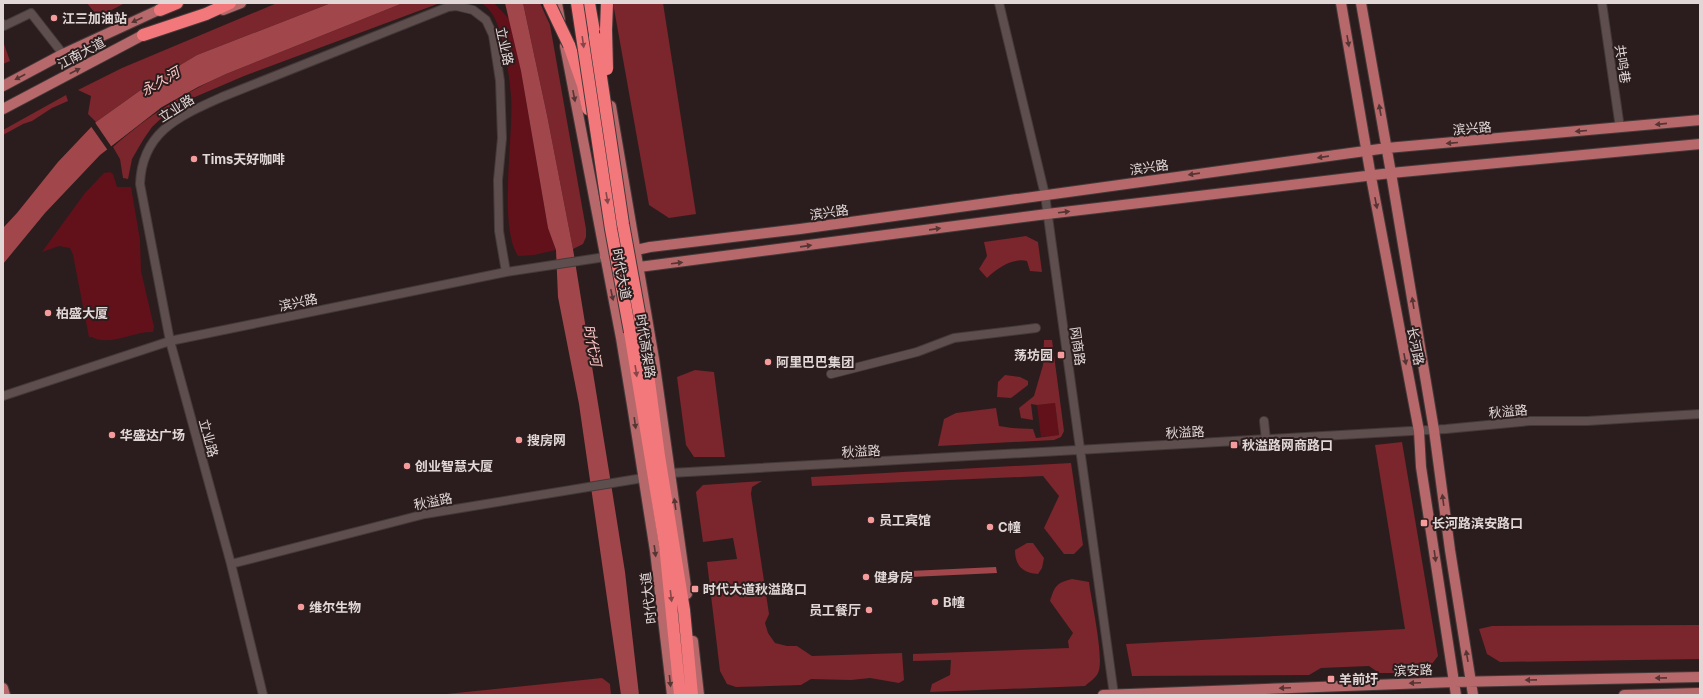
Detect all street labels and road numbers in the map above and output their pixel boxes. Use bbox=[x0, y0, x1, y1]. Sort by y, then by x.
street label: 立业路 bbox=[493, 25, 517, 67]
street label: 江南大道 bbox=[54, 34, 108, 72]
street label: 共鸣巷 bbox=[1612, 43, 1634, 85]
street label: 立业路 bbox=[155, 91, 197, 125]
street label: 滨兴路 bbox=[1452, 118, 1492, 138]
street label: 滨兴路 bbox=[1129, 156, 1169, 178]
street label: 滨兴路 bbox=[809, 201, 849, 223]
street label: 时代大道 bbox=[609, 247, 635, 301]
street label: 滨兴路 bbox=[277, 290, 319, 314]
street label: 时代高架路 bbox=[633, 313, 659, 379]
street label: 长河路 bbox=[1404, 325, 1428, 367]
street label: 网商路 bbox=[1067, 326, 1089, 366]
street label: 秋溢路 bbox=[1488, 401, 1528, 421]
street label: 立业路 bbox=[196, 417, 222, 459]
street label: 秋溢路 bbox=[1165, 423, 1205, 441]
street label: 秋溢路 bbox=[841, 442, 881, 460]
street label: 秋溢路 bbox=[412, 489, 454, 513]
street label: 时代大道 bbox=[637, 571, 659, 625]
street label: 滨安路 bbox=[1393, 661, 1433, 679]

